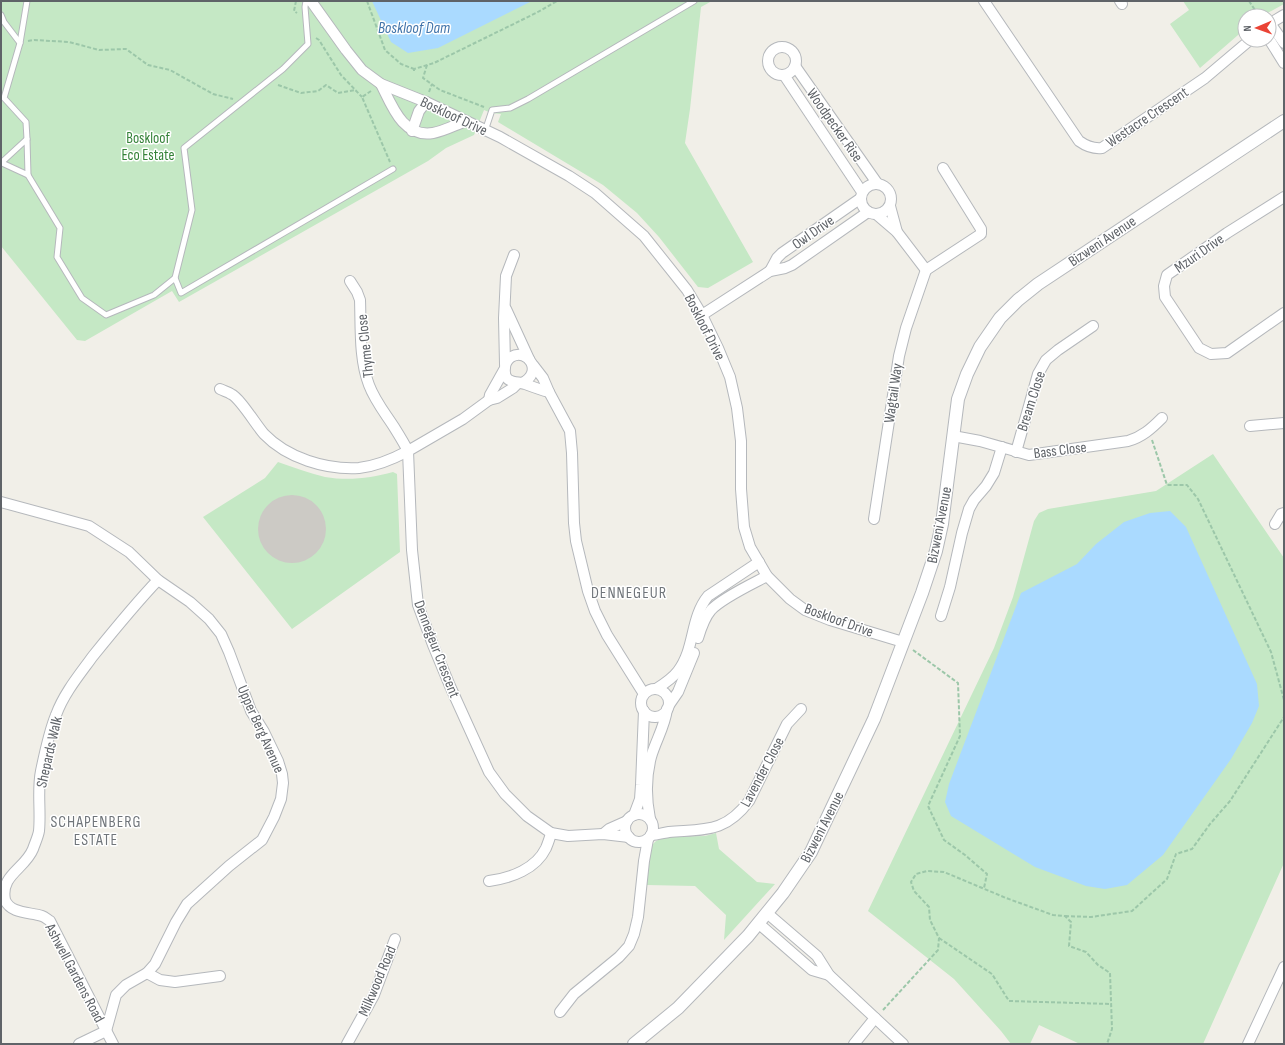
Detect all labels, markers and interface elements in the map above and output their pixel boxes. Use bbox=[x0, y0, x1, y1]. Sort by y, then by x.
north arrow bbox=[1237, 8, 1277, 48]
water label: Boskloof Dam bbox=[378, 19, 450, 38]
text: N bbox=[1241, 25, 1254, 31]
street label: Westacre Crescent bbox=[1102, 83, 1192, 152]
street label: Woodpecker Rise bbox=[802, 85, 867, 166]
street label: Boskloof Drive bbox=[417, 93, 490, 140]
park label: Boskloof Eco Estate bbox=[122, 129, 174, 165]
street label: Owl Drive bbox=[789, 211, 838, 254]
street label: Bizweni Avenue bbox=[1065, 212, 1140, 271]
street label: Mzuri Drive bbox=[1171, 229, 1228, 277]
street label: Boskloof Drive bbox=[680, 291, 729, 364]
street label: Thyme Close bbox=[353, 313, 378, 379]
street label: Wagtail Way bbox=[880, 362, 907, 424]
street label: Bream Close bbox=[1013, 369, 1050, 434]
street label: Bass Close bbox=[1032, 438, 1088, 463]
street label: Bizweni Avenue bbox=[923, 485, 956, 565]
district label: DENNEGEUR bbox=[591, 584, 667, 603]
street label: Dennegeur Crescent bbox=[409, 598, 464, 701]
street label: Boskloof Drive bbox=[802, 599, 876, 642]
street label: Upper Berg Avenue bbox=[233, 682, 288, 776]
street label: Shepards Walk bbox=[32, 714, 67, 790]
street label: Lavender Close bbox=[736, 734, 789, 810]
street label: Bizweni Avenue bbox=[796, 788, 849, 866]
district label: SCHAPENBERG ESTATE bbox=[50, 813, 142, 850]
street label: Ashwell Gardens Road bbox=[40, 920, 109, 1026]
street label: Milkwood Road bbox=[354, 943, 401, 1019]

